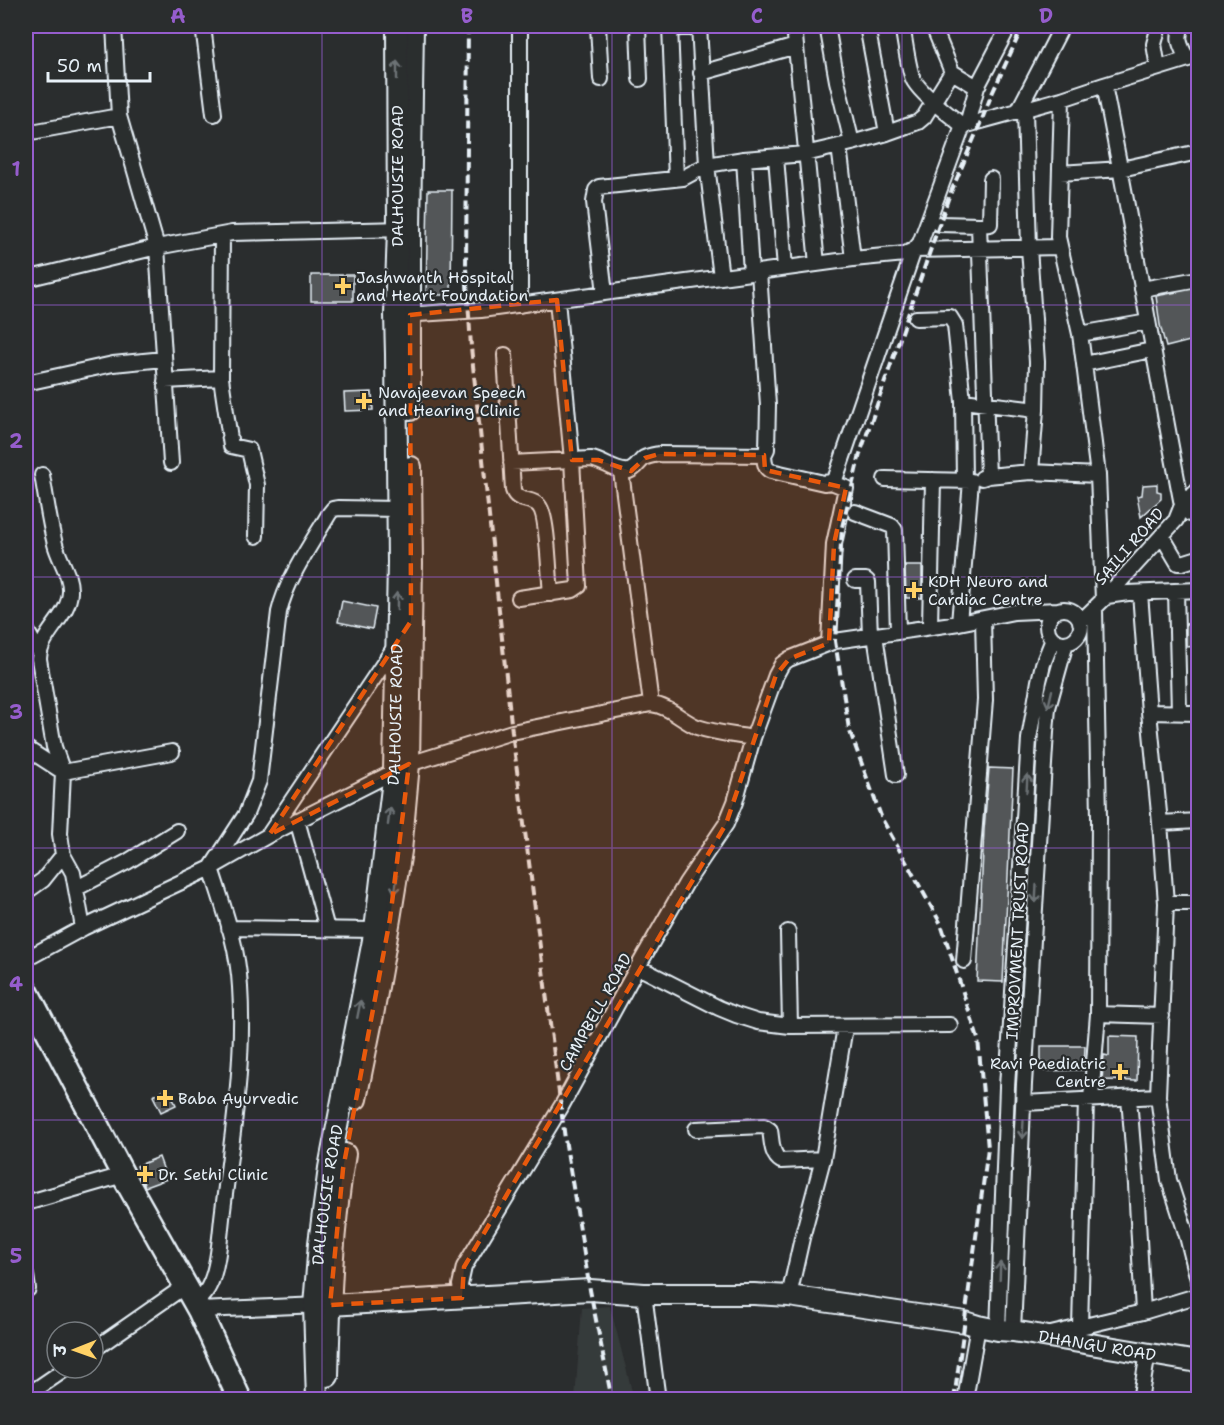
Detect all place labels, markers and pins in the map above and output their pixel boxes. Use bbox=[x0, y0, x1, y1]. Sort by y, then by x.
place label: Jashwanth Hospital and Heart Foundation bbox=[356, 267, 528, 306]
marker: Jashwanth Hospital and Heart Foundation bbox=[334, 277, 352, 295]
place label: Navajeevan Speech and Hearing Clinic bbox=[378, 382, 526, 421]
marker: Navajeevan Speech and Hearing Clinic bbox=[355, 392, 373, 410]
place label: KDH Neuro and Cardiac Centre bbox=[928, 571, 1048, 610]
marker: KDH Neuro and Cardiac Centre bbox=[905, 581, 923, 599]
place label: Ravi Paediatric Centre bbox=[990, 1053, 1106, 1092]
marker: Ravi Paediatric Centre bbox=[1111, 1063, 1129, 1081]
place label: Baba Ayurvedic bbox=[178, 1088, 299, 1109]
marker: Baba Ayurvedic bbox=[156, 1089, 174, 1107]
place label: Dr. Sethi Clinic bbox=[158, 1164, 268, 1185]
marker: Dr. Sethi Clinic bbox=[136, 1165, 154, 1183]

